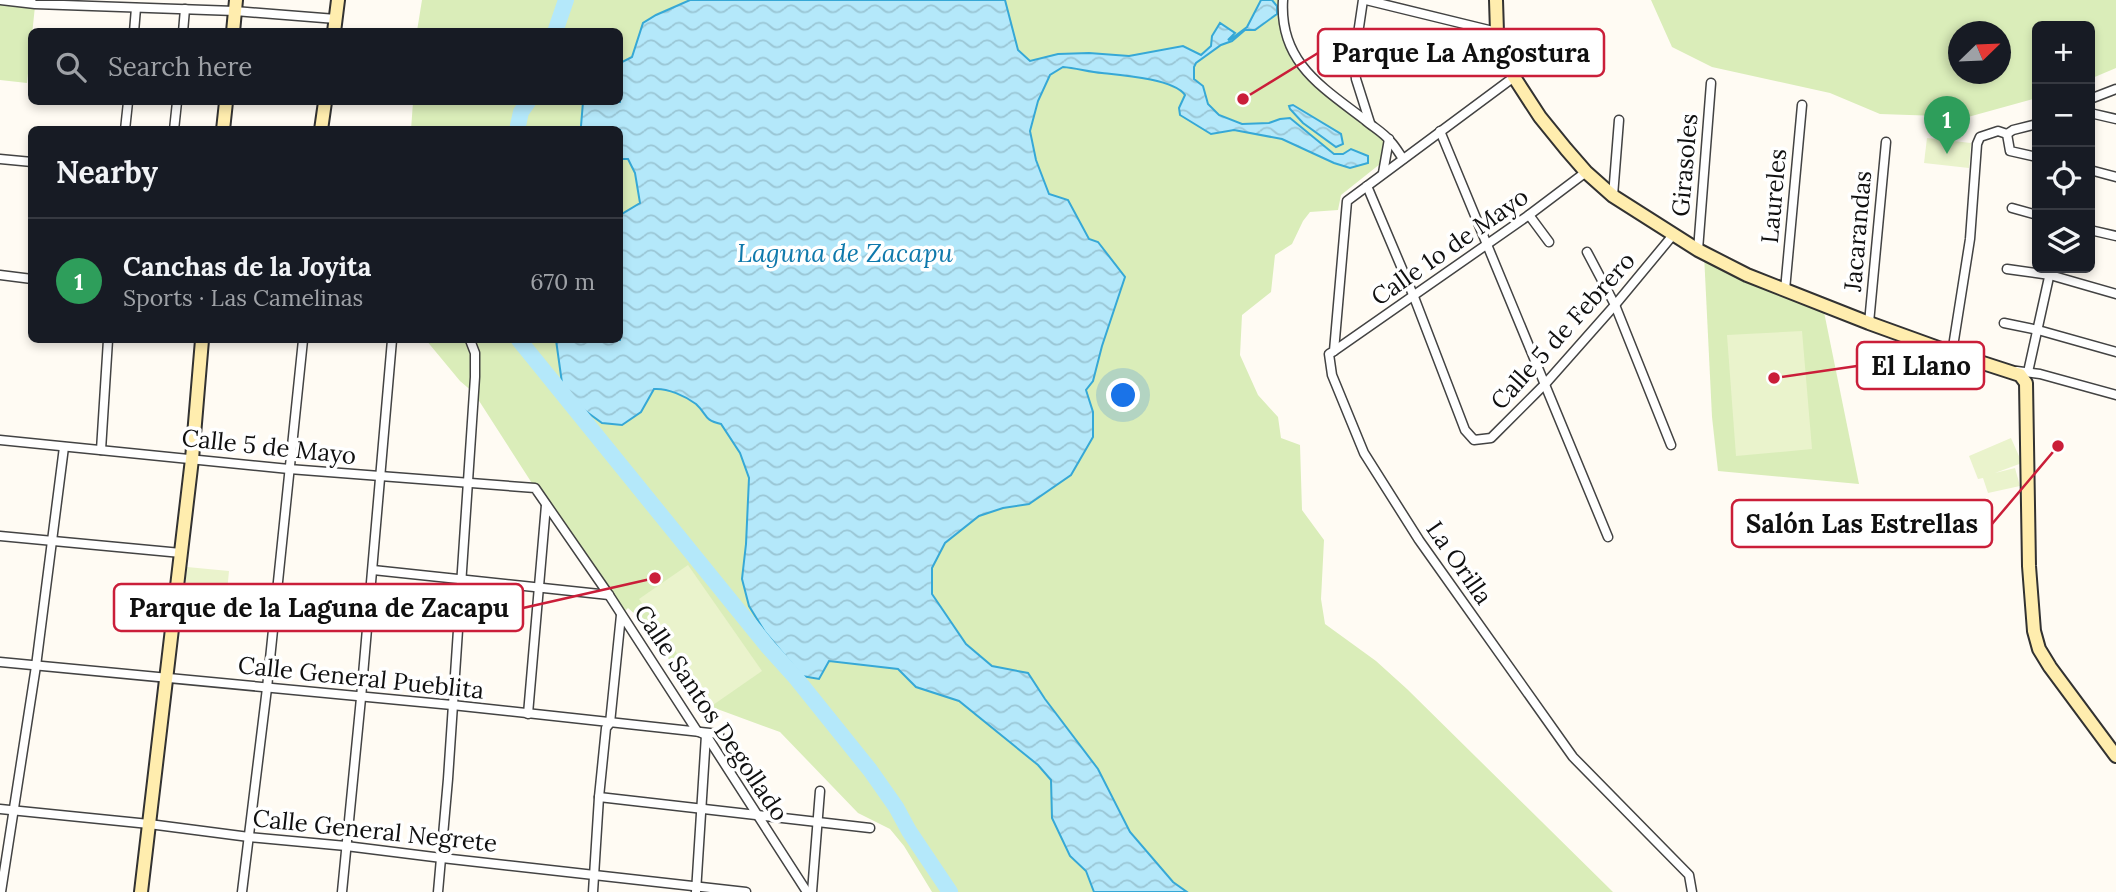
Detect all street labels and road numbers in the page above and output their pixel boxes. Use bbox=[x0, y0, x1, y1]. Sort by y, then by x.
street label: Girasoles bbox=[1665, 112, 1704, 218]
street label: Laureles bbox=[1754, 147, 1793, 245]
street label: Jacarandas bbox=[1837, 169, 1878, 294]
street label: Calle 1o de Mayo bbox=[1365, 181, 1534, 312]
street label: Calle 5 de Febrero bbox=[1484, 245, 1642, 416]
street label: Calle 5 de Mayo bbox=[180, 422, 358, 471]
street label: La Orilla bbox=[1420, 515, 1499, 610]
street label: Calle Santos Degollado bbox=[627, 599, 795, 827]
street label: Calle General Pueblita bbox=[237, 649, 486, 706]
street label: Calle General Negrete bbox=[251, 802, 499, 859]

